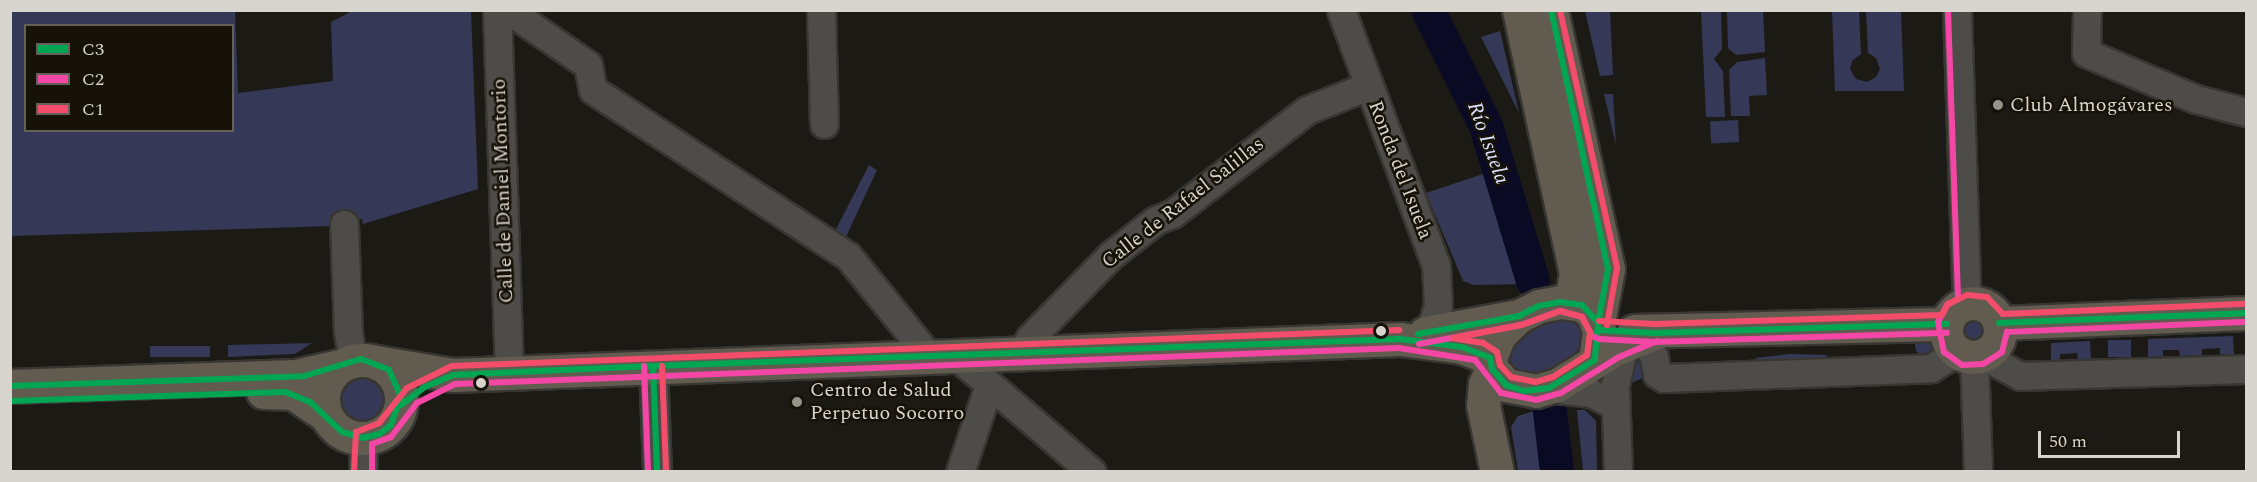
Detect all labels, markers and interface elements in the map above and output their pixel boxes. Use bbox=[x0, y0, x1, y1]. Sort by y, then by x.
legend bbox=[24, 24, 234, 132]
text: C3 bbox=[82, 36, 104, 63]
text: C2 bbox=[82, 66, 104, 93]
street label: Calle de Daniel Montorio bbox=[487, 78, 519, 304]
place label: Club Almogávares bbox=[2010, 93, 2173, 117]
text: C1 bbox=[82, 96, 104, 123]
street label: Ronda del Isuela bbox=[1363, 97, 1437, 243]
water label: Río Isuela bbox=[1461, 98, 1515, 188]
marker: Club Almogávares bbox=[1991, 98, 2005, 112]
street label: Calle de Rafael Salillas bbox=[1097, 132, 1269, 274]
unlabelled marker bbox=[1375, 325, 1387, 337]
unlabelled marker bbox=[475, 377, 487, 389]
place label: Centro de Salud Perpetuo Socorro bbox=[810, 378, 964, 425]
marker: Centro de Salud Perpetuo Socorro bbox=[788, 393, 806, 411]
scale bar bbox=[2041, 419, 2184, 457]
text: 50 m bbox=[2049, 428, 2087, 455]

